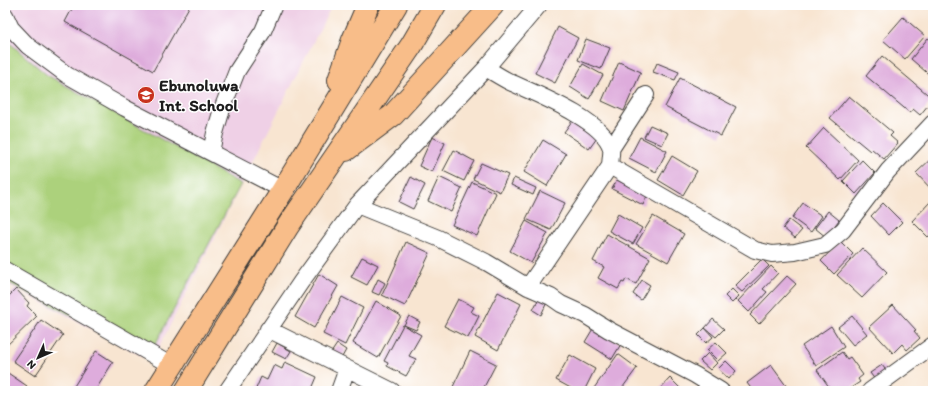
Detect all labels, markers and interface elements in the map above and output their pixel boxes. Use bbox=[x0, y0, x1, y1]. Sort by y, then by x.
place label: Ebunoluwa Int. School bbox=[159, 75, 239, 115]
school or university icon: Ebunoluwa Int. School bbox=[136, 85, 156, 105]
north arrow bbox=[18, 338, 58, 378]
text: N bbox=[24, 357, 39, 372]

